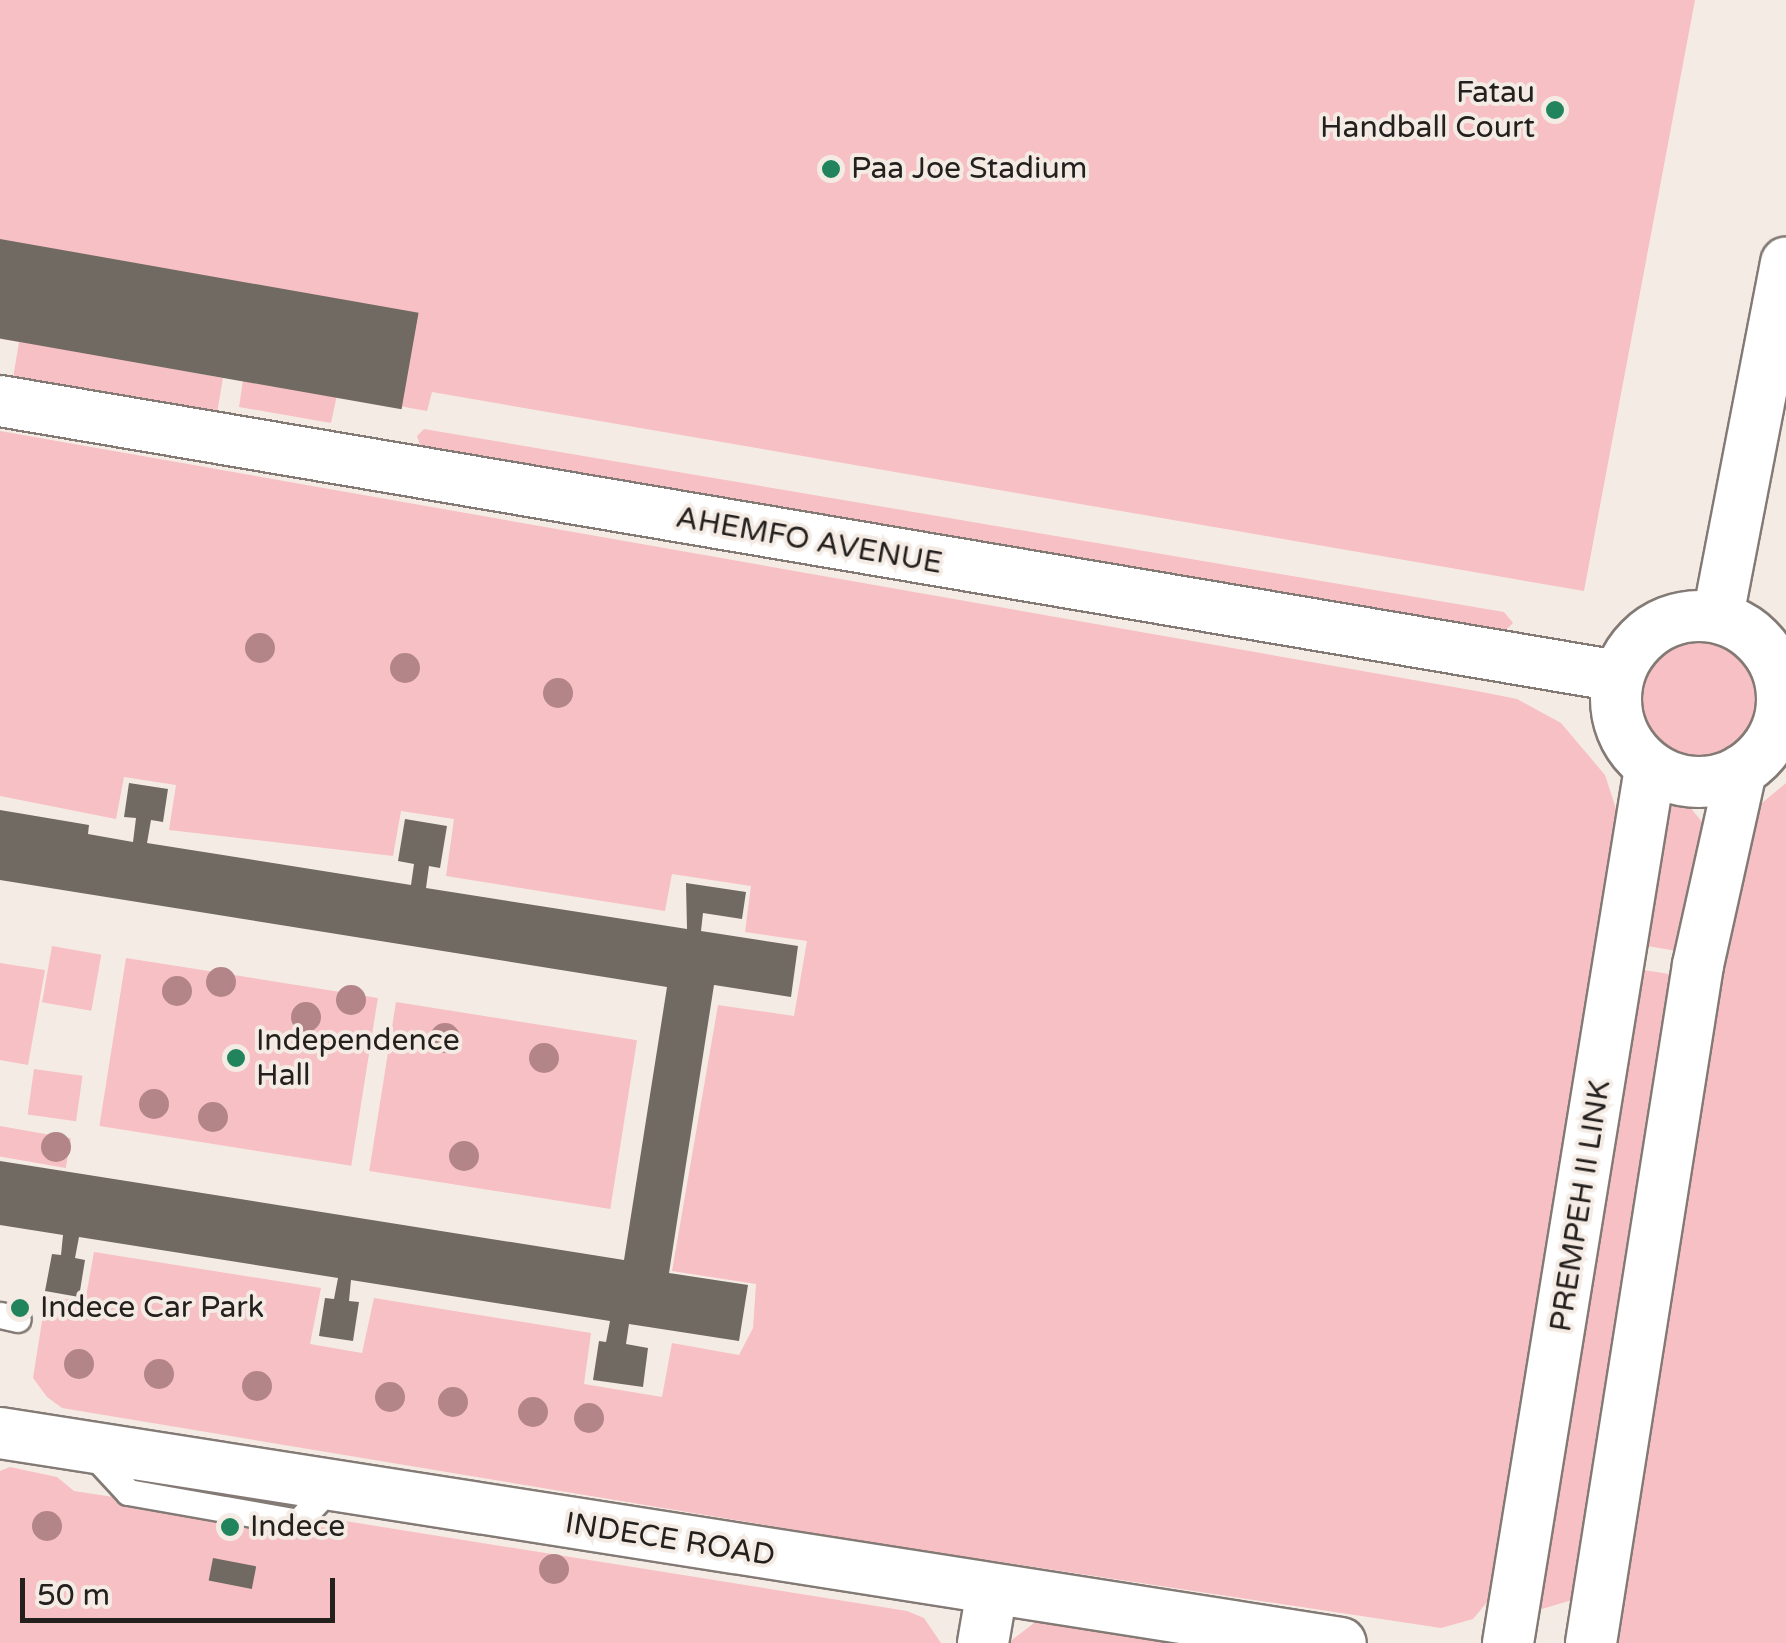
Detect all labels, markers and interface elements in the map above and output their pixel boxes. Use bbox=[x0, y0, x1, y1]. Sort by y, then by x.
place label: Fatau Handball Court bbox=[1320, 75, 1535, 146]
marker: Fatau Handball Court bbox=[1544, 99, 1566, 121]
place label: Paa Joe Stadium bbox=[851, 151, 1087, 187]
marker: Paa Joe Stadium bbox=[820, 158, 842, 180]
street label: AHEMFO AVENUE bbox=[673, 500, 945, 582]
place label: Independence Hall bbox=[256, 1023, 460, 1094]
marker: Independence Hall bbox=[225, 1047, 247, 1069]
street label: PREMPEH II LINK bbox=[1543, 1078, 1619, 1334]
place label: Indece Car Park bbox=[40, 1290, 264, 1326]
marker: Indece Car Park bbox=[9, 1297, 31, 1319]
street label: INDECE ROAD bbox=[562, 1506, 778, 1574]
place label: Indece bbox=[250, 1509, 345, 1545]
marker: Indece bbox=[219, 1516, 241, 1538]
scale bar bbox=[25, 1558, 340, 1620]
text: 50 m bbox=[37, 1577, 110, 1614]

